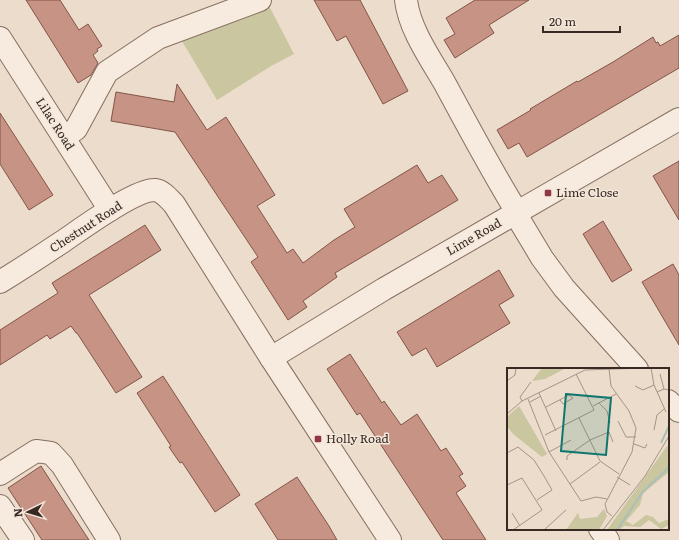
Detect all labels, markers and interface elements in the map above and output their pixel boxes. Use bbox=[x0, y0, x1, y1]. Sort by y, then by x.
scale bar bbox=[543, 8, 620, 34]
text: 20 m bbox=[549, 12, 576, 30]
street label: Lilac Road bbox=[32, 94, 80, 154]
place label: Lime Close bbox=[556, 183, 619, 201]
marker: Lime Close bbox=[543, 188, 553, 198]
street label: Chestnut Road bbox=[46, 196, 126, 256]
street label: Lime Road bbox=[443, 213, 505, 259]
inset map bbox=[507, 368, 669, 530]
place label: Holly Road bbox=[326, 429, 390, 447]
marker: Holly Road bbox=[313, 434, 323, 444]
north arrow bbox=[8, 492, 48, 532]
text: N bbox=[9, 508, 25, 518]

